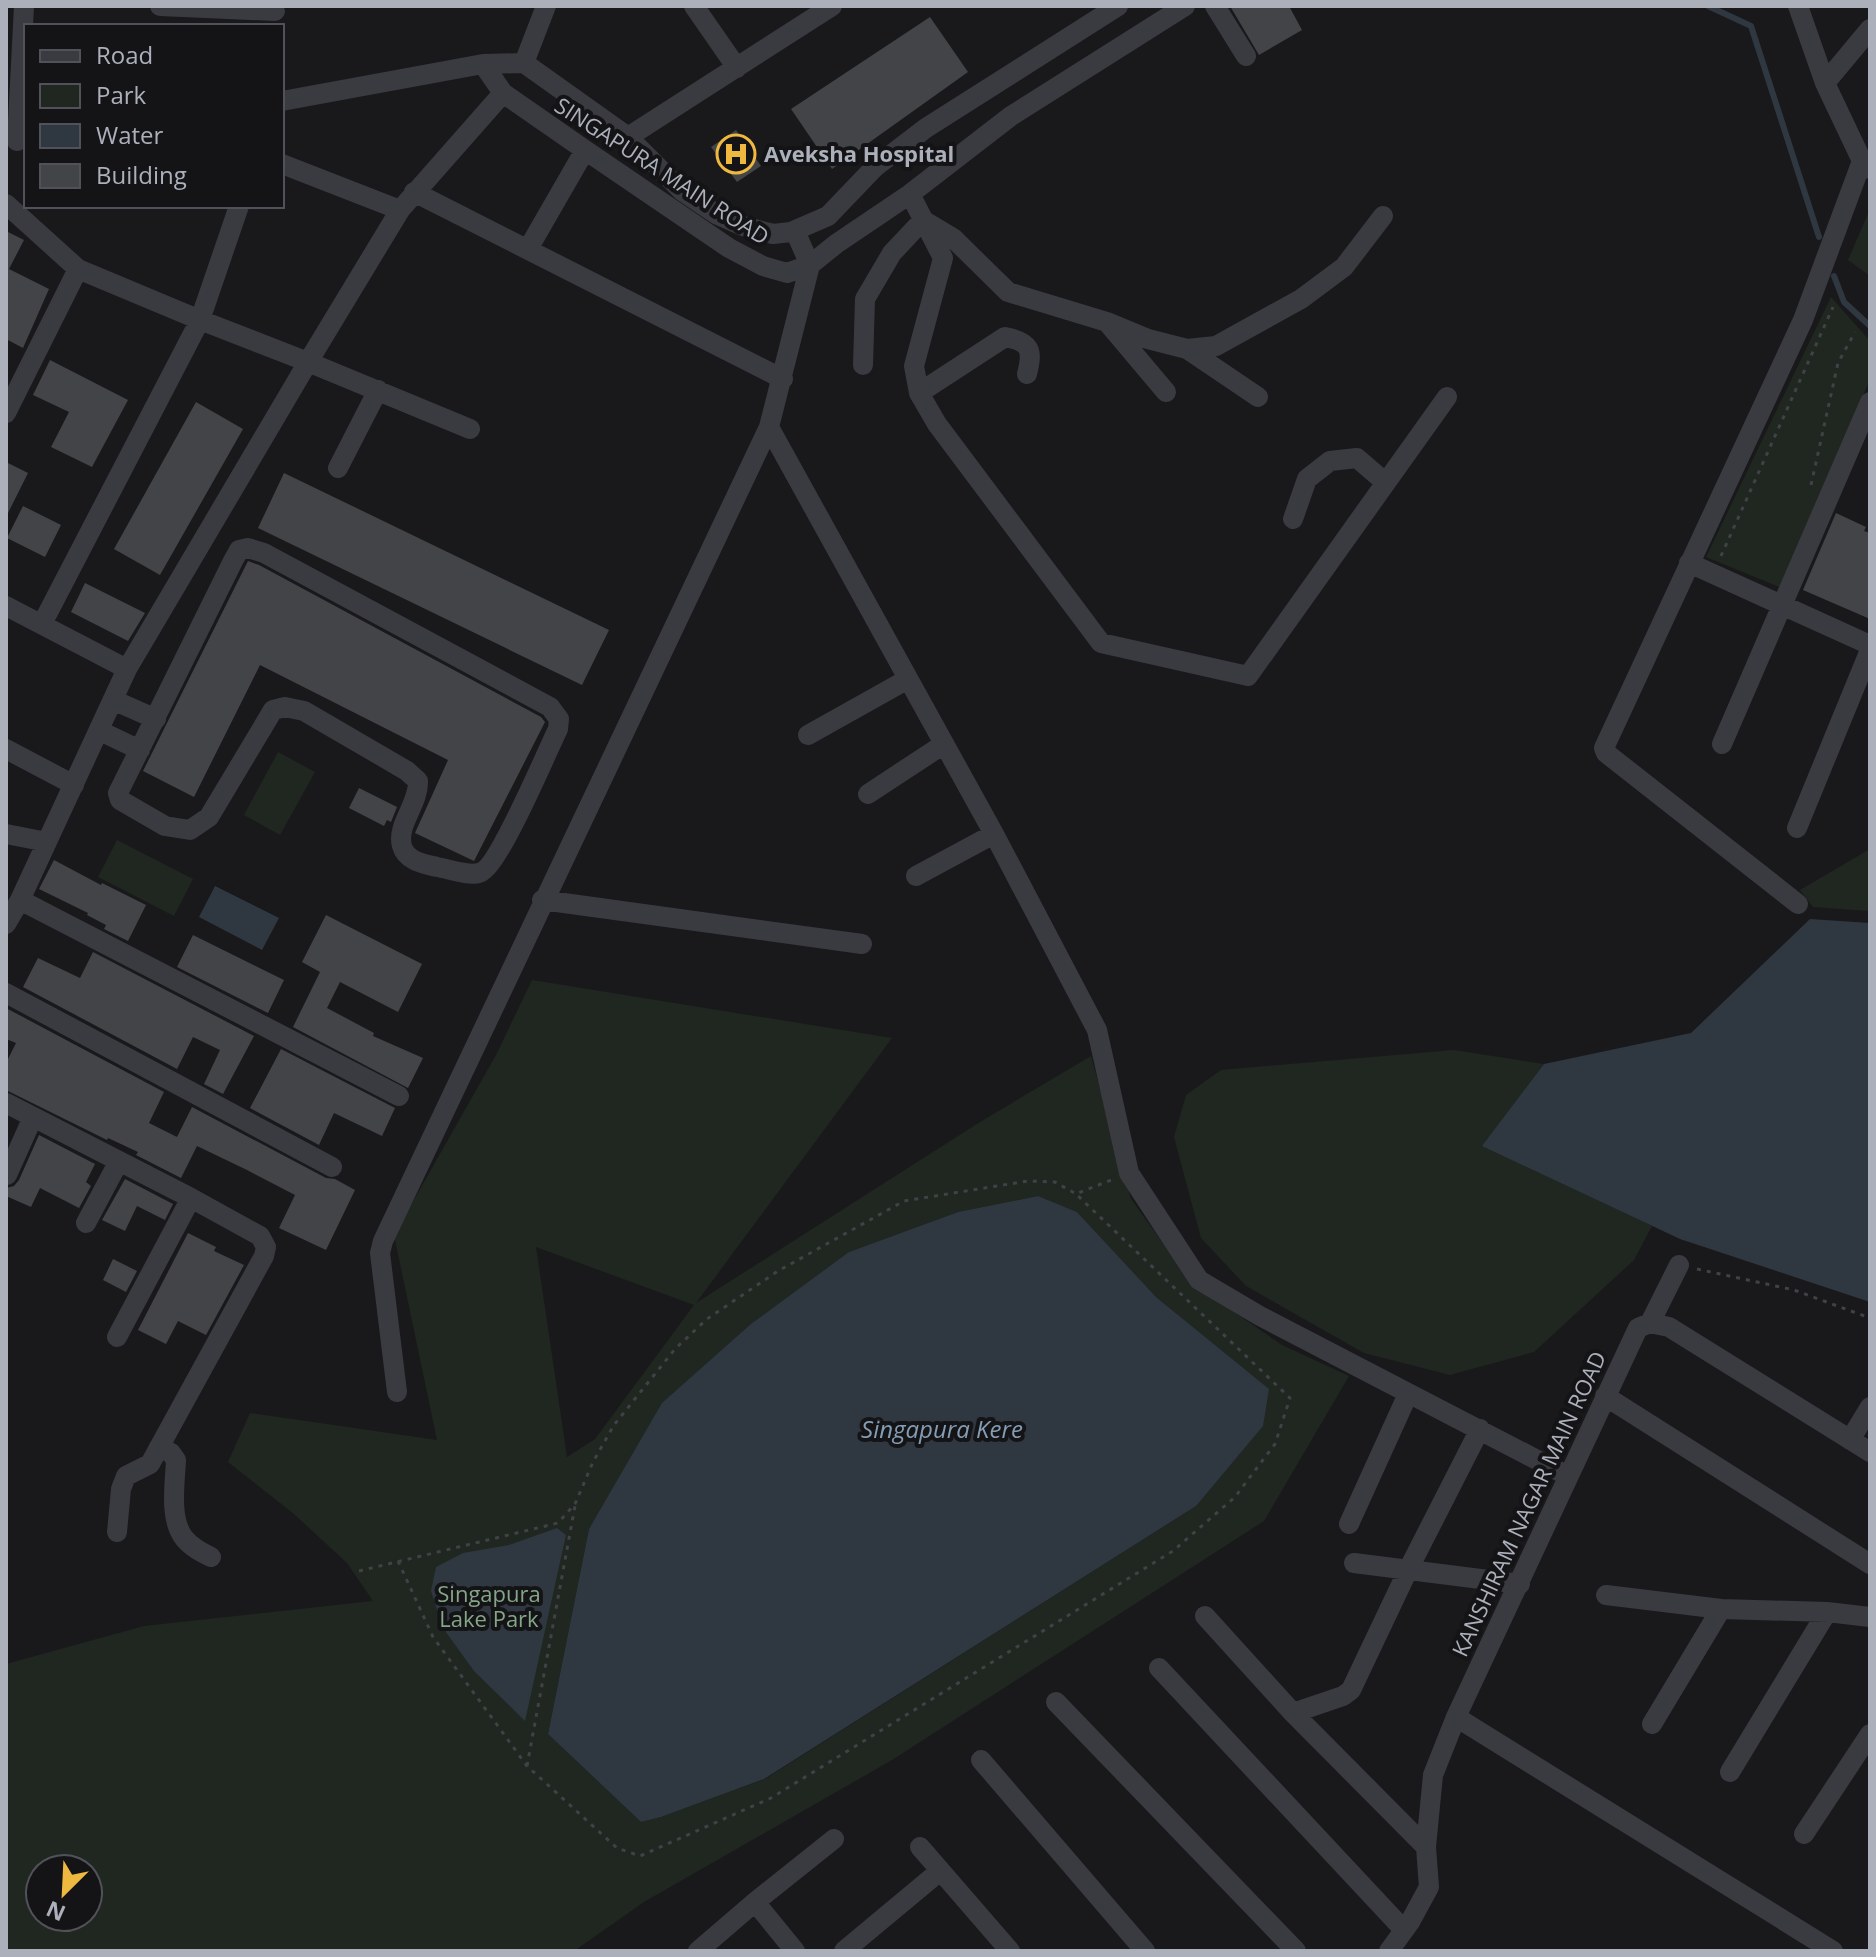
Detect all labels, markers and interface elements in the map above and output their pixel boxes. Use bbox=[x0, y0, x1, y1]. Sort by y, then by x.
legend bbox=[24, 24, 284, 208]
text: Road bbox=[96, 38, 153, 71]
text: Park bbox=[96, 78, 147, 111]
street label: SINGAPURA MAIN ROAD bbox=[550, 90, 775, 251]
text: Water bbox=[96, 118, 164, 151]
hospital icon: Aveksha Hospital bbox=[715, 133, 757, 175]
place label: Aveksha Hospital bbox=[764, 138, 954, 168]
text: Building bbox=[96, 158, 187, 191]
street label: KANSHIRAM NAGAR MAIN ROAD bbox=[1444, 1346, 1612, 1661]
water label: Singapura Kere bbox=[861, 1412, 1023, 1445]
park label: Singapura Lake Park bbox=[437, 1578, 541, 1633]
north arrow bbox=[24, 1853, 104, 1933]
text: N bbox=[41, 1895, 70, 1930]

